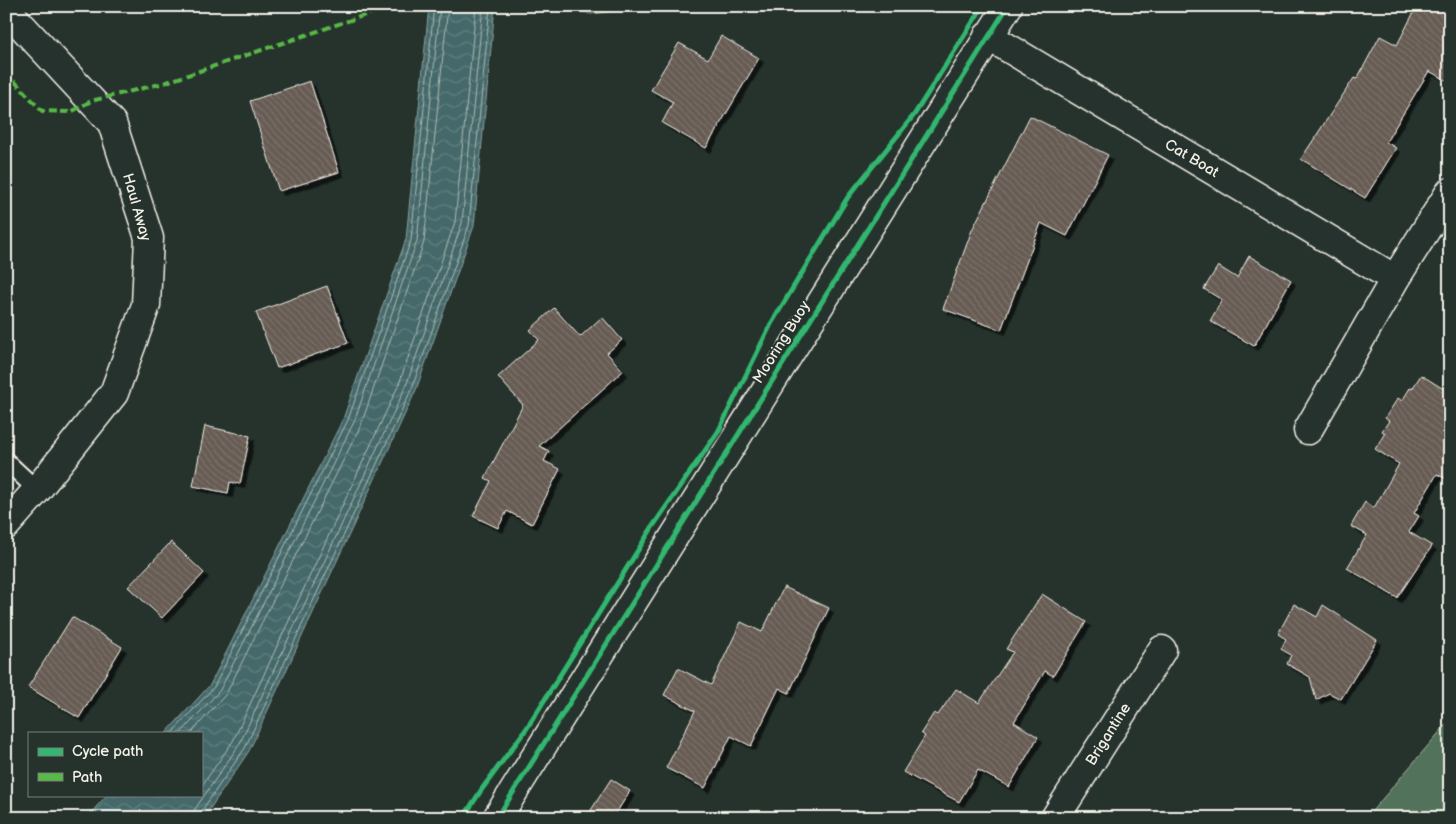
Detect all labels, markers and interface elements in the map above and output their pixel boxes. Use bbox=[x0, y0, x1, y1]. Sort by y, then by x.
street label: Cat Boat bbox=[1161, 135, 1223, 182]
street label: Haul Away bbox=[118, 171, 155, 243]
street label: Mooring Buoy bbox=[749, 297, 814, 387]
street label: Brigantine bbox=[1082, 699, 1135, 769]
legend bbox=[28, 732, 202, 796]
text: Cycle path bbox=[72, 742, 143, 761]
text: Path bbox=[72, 768, 102, 787]

